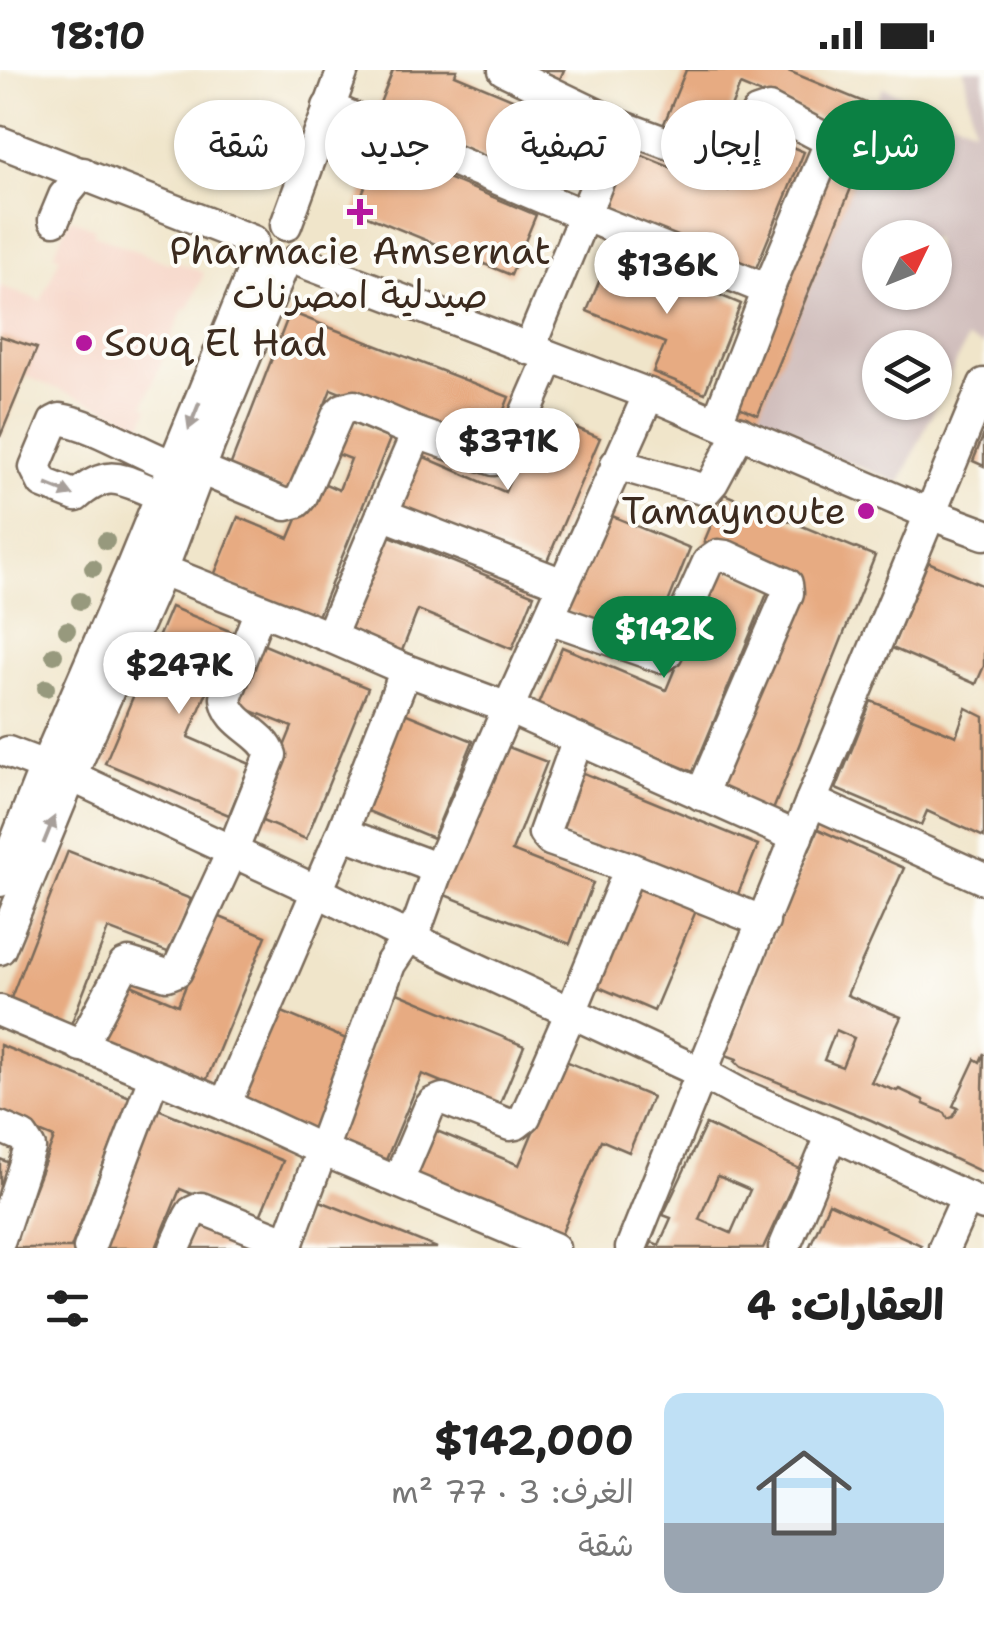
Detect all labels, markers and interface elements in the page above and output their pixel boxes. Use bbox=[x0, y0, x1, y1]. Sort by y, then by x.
text: 18:10 bbox=[50, 10, 146, 61]
chip: شقة bbox=[174, 100, 305, 190]
chip: جديد bbox=[325, 100, 466, 190]
chip: تصفية bbox=[486, 100, 641, 190]
chip: إيجار bbox=[661, 100, 796, 190]
chip: شراء bbox=[816, 100, 955, 190]
marker: Pharmacie Amsernat صيدلية امصرنات bbox=[349, 201, 371, 223]
north arrow bbox=[862, 220, 952, 310]
map controls bbox=[862, 220, 952, 420]
place label: Pharmacie Amsernat صيدلية امصرنات bbox=[169, 225, 551, 320]
pin: $136K bbox=[597, 232, 737, 317]
text: $136K bbox=[616, 243, 718, 286]
place label: Souq El Had bbox=[104, 317, 327, 368]
button: layers bbox=[862, 330, 952, 420]
marker: Souq El Had bbox=[73, 332, 95, 354]
one-way arrow bbox=[186, 401, 202, 431]
pin: $371K bbox=[438, 408, 578, 493]
text: $371K bbox=[458, 419, 558, 462]
one-way arrow bbox=[45, 482, 75, 498]
place label: Tamaynoute bbox=[621, 485, 846, 536]
marker: Tamaynoute bbox=[855, 500, 877, 522]
pin: $142K bbox=[594, 596, 734, 681]
text: $142K bbox=[614, 607, 714, 650]
pin: $247K bbox=[109, 632, 249, 717]
text: $247K bbox=[125, 643, 233, 686]
one-way arrow bbox=[41, 815, 57, 845]
text: العقارات: 4 bbox=[746, 1277, 944, 1333]
icon: filters bbox=[40, 1281, 95, 1336]
text: $142,000 bbox=[434, 1412, 634, 1468]
icon: home bbox=[744, 1433, 864, 1553]
text: الغرف: 3 · 77 m² bbox=[391, 1470, 634, 1513]
text: شقة bbox=[578, 1523, 634, 1566]

